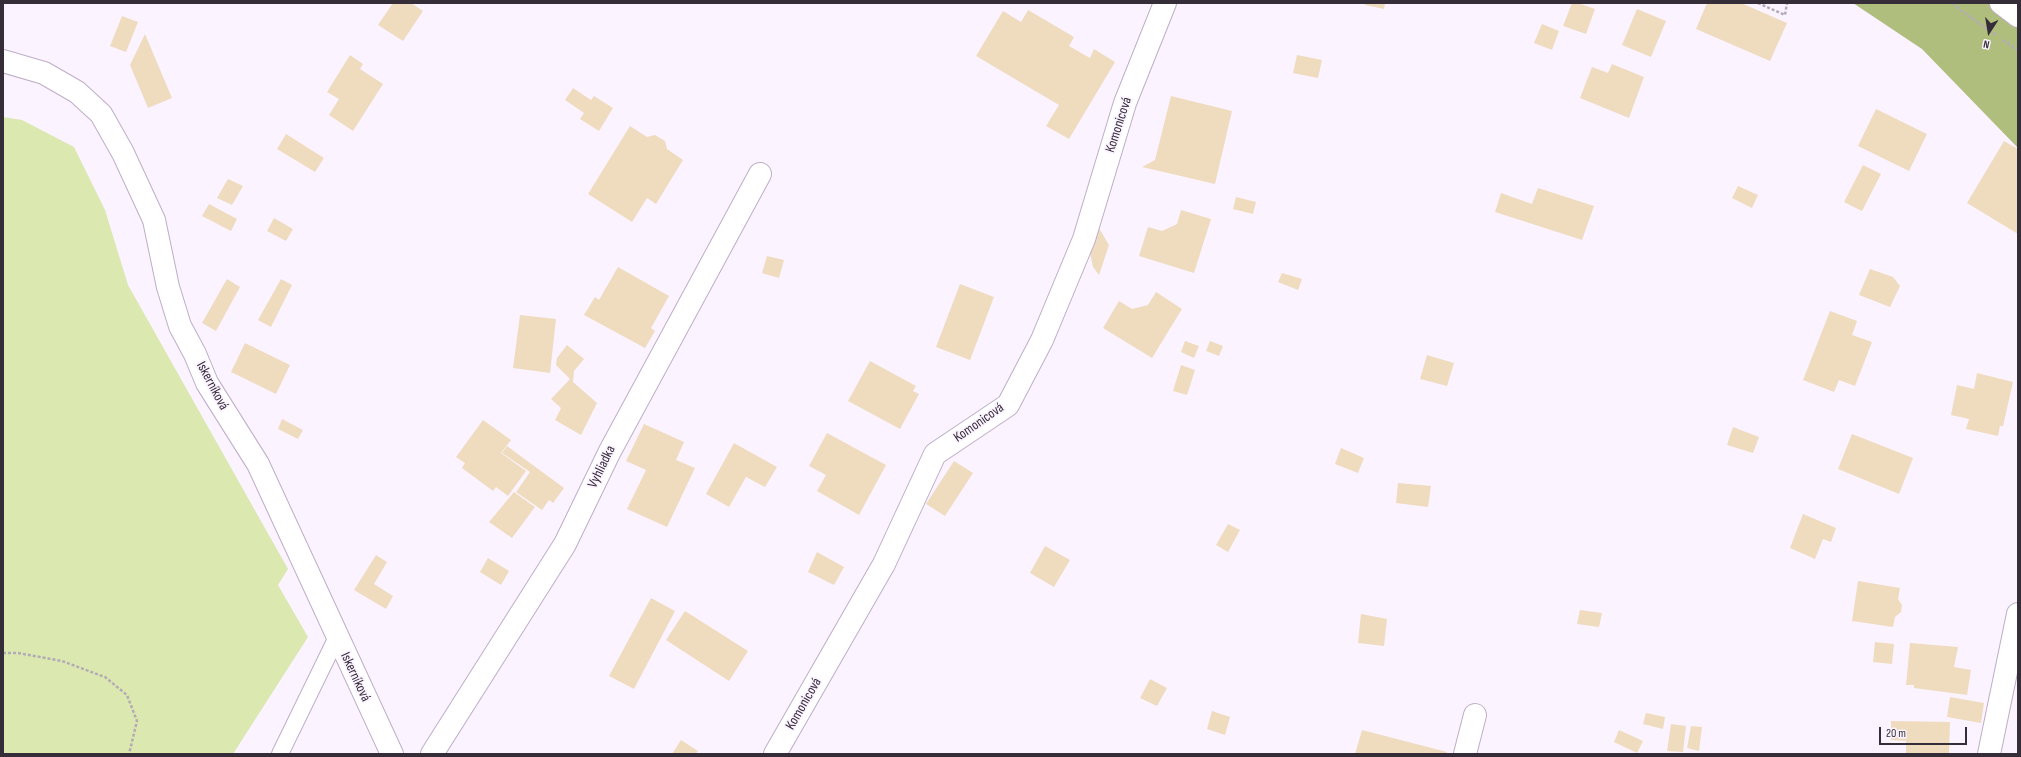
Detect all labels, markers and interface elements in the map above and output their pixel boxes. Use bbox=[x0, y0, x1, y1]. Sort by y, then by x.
north arrow bbox=[1969, 12, 2009, 52]
text: N bbox=[1982, 37, 1991, 51]
street label: Komonicová bbox=[1102, 95, 1136, 155]
street label: Iskerníková bbox=[192, 359, 232, 413]
street label: Komonicová bbox=[951, 400, 1007, 446]
street label: Vyhliadka bbox=[585, 443, 619, 491]
street label: Iskerníková bbox=[336, 650, 374, 704]
street label: Komonicová bbox=[782, 675, 826, 733]
scale bar bbox=[1881, 719, 1969, 745]
text: 20 m bbox=[1886, 726, 1906, 741]

